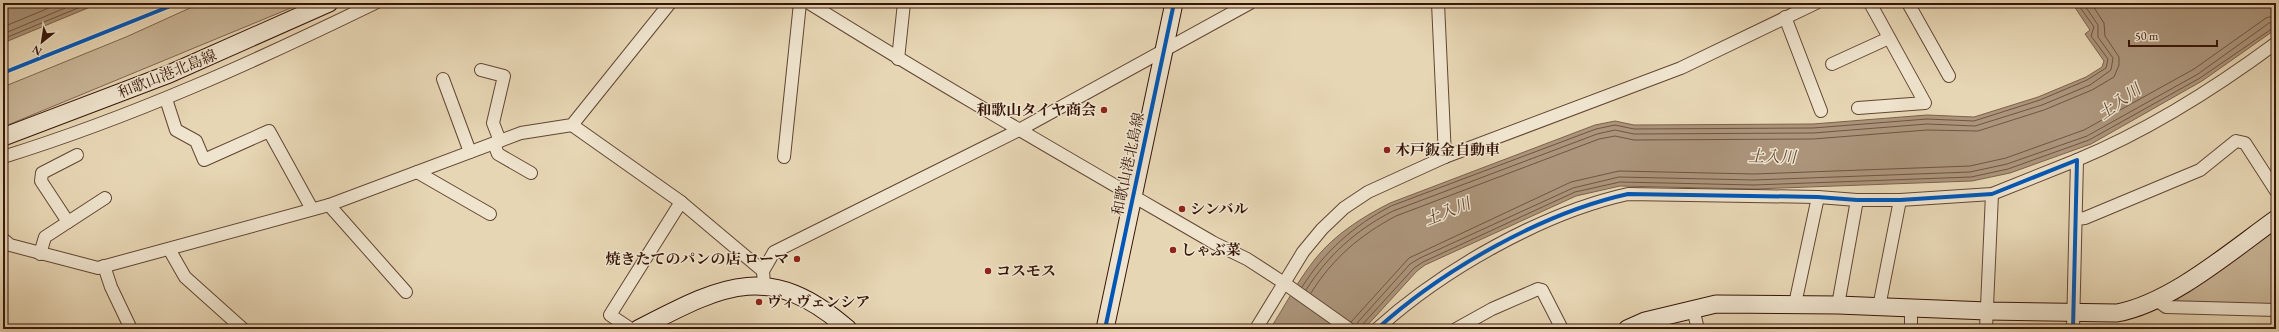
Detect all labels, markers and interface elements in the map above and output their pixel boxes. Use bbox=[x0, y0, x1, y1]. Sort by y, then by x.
north arrow bbox=[22, 22, 62, 62]
scale bar bbox=[2129, 22, 2217, 48]
text: 50 m bbox=[2135, 28, 2159, 44]
text: N bbox=[30, 42, 44, 59]
street label: 和歌山港北島線 bbox=[115, 45, 219, 102]
water label: 土入川 bbox=[2094, 78, 2146, 124]
place label: 和歌山タイヤ商会 bbox=[976, 100, 1096, 119]
marker: 和歌山タイヤ商会 bbox=[1099, 105, 1109, 115]
street label: 和歌山港北島線 bbox=[1107, 111, 1148, 217]
place label: 木戸鈑金自動車 bbox=[1395, 140, 1500, 159]
marker: 木戸鈑金自動車 bbox=[1382, 145, 1392, 155]
water label: 土入川 bbox=[1748, 146, 1798, 167]
water label: 土入川 bbox=[1421, 192, 1475, 230]
place label: シンバル bbox=[1190, 199, 1249, 218]
marker: シンバル bbox=[1177, 204, 1187, 214]
place label: しゃぶ菜 bbox=[1181, 240, 1241, 259]
marker: しゃぶ菜 bbox=[1168, 245, 1178, 255]
place label: 焼きたてのパンの店 ローマ bbox=[605, 249, 789, 268]
marker: 焼きたてのパンの店 ローマ bbox=[792, 254, 802, 264]
place label: コスモス bbox=[996, 261, 1056, 280]
marker: コスモス bbox=[983, 266, 993, 276]
place label: ヴィヴェンシア bbox=[767, 292, 870, 311]
marker: ヴィヴェンシア bbox=[754, 297, 764, 307]

